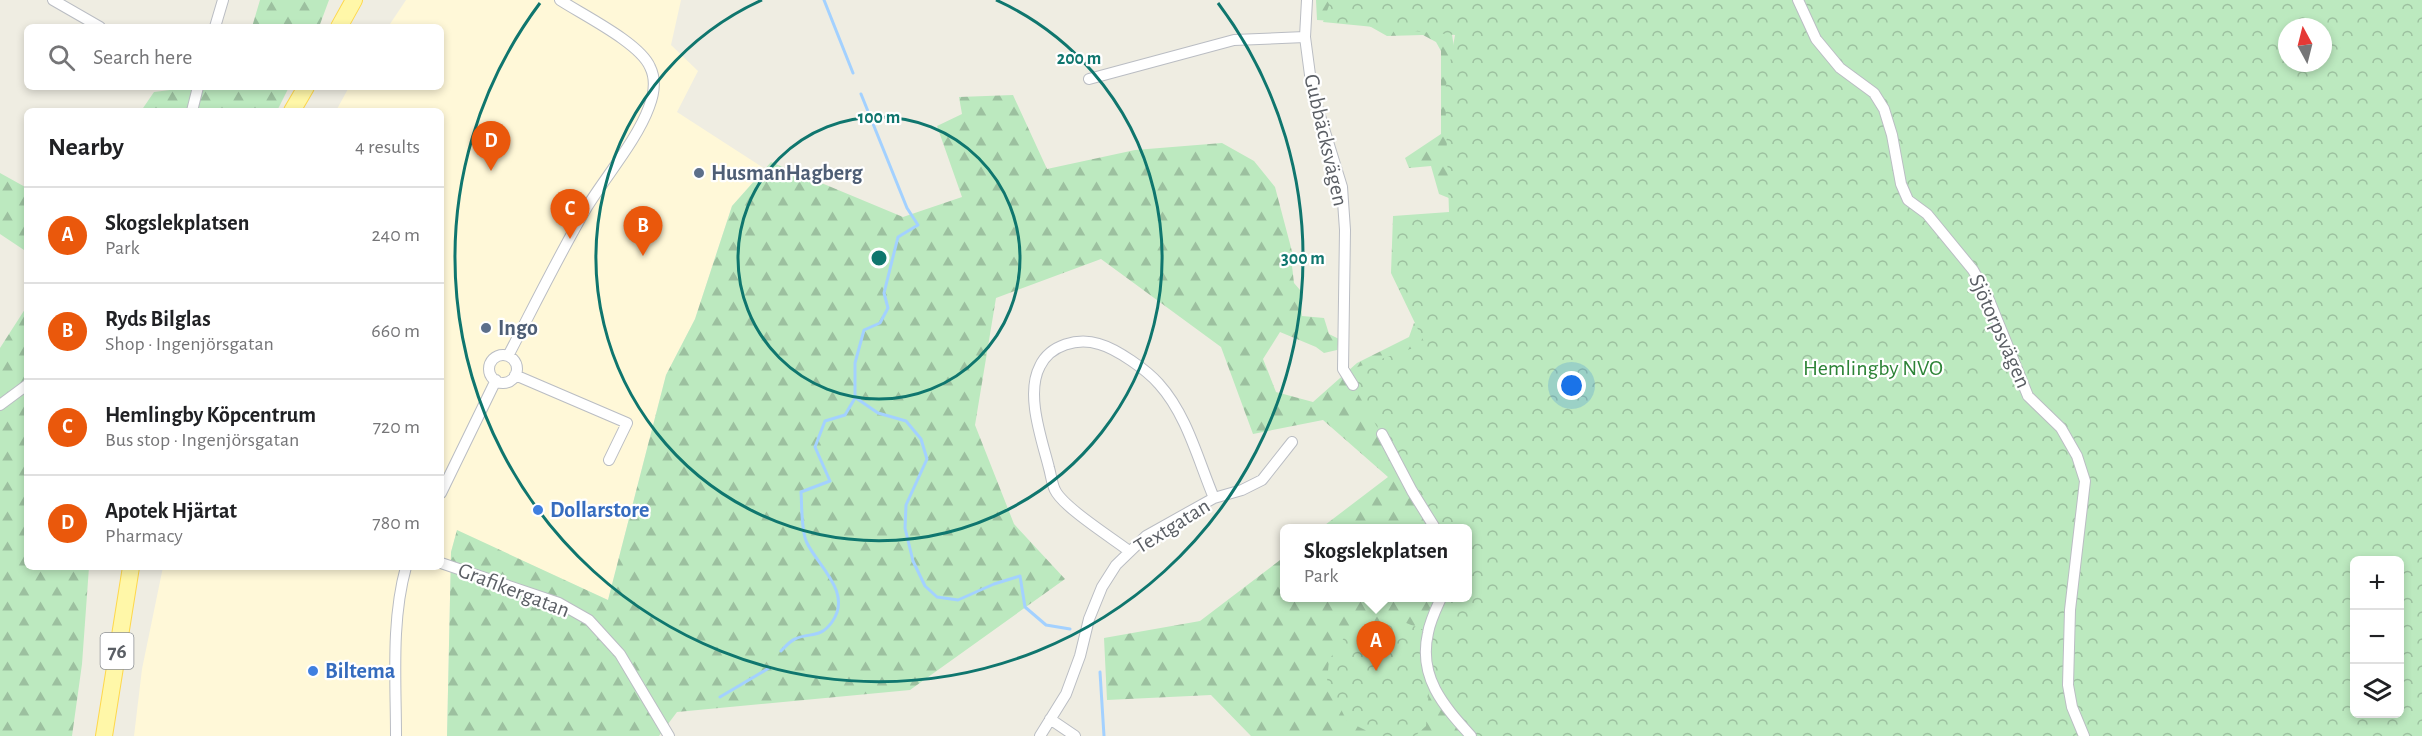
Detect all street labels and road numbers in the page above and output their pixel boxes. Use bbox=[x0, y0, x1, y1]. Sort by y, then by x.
street label: Gubbäcksvägen bbox=[1300, 72, 1352, 208]
street label: Sjötorpsvägen bbox=[1965, 271, 2035, 391]
street label: Textgatan bbox=[1130, 494, 1214, 558]
street label: Grafikergatan bbox=[455, 559, 573, 621]
road number: 76 bbox=[100, 633, 134, 669]

